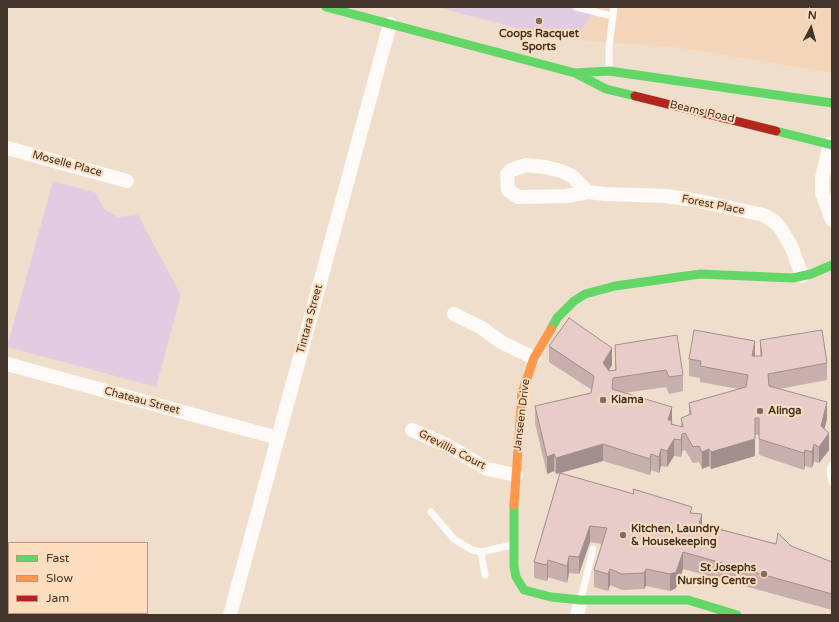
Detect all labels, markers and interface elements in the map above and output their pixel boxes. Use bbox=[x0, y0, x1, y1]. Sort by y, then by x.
north arrow bbox=[791, 8, 831, 48]
text: N bbox=[807, 9, 817, 22]
marker: Coops Racquet Sports bbox=[534, 16, 544, 26]
place label: Coops Racquet Sports bbox=[499, 27, 579, 53]
street label: Beams Road bbox=[668, 98, 736, 126]
street label: Moselle Place bbox=[31, 148, 103, 180]
street label: Forest Place bbox=[680, 192, 746, 218]
street label: Tintara Street bbox=[294, 283, 326, 355]
street label: Janseen Drive bbox=[511, 378, 533, 452]
street label: Chateau Street bbox=[103, 385, 181, 417]
place label: Kiama bbox=[611, 393, 644, 407]
marker: Kiama bbox=[598, 395, 608, 405]
place label: Alinga bbox=[768, 404, 801, 418]
marker: Alinga bbox=[755, 406, 765, 416]
street label: Grevillia Court bbox=[416, 427, 488, 473]
place label: Kitchen, Laundry & Housekeeping bbox=[631, 522, 719, 548]
marker: Kitchen, Laundry & Housekeeping bbox=[618, 530, 628, 540]
legend bbox=[8, 542, 148, 614]
text: Fast bbox=[46, 551, 69, 565]
place label: St Josephs Nursing Centre bbox=[677, 561, 756, 587]
marker: St Josephs Nursing Centre bbox=[759, 569, 769, 579]
text: Slow bbox=[46, 571, 73, 585]
text: Jam bbox=[46, 591, 69, 605]

